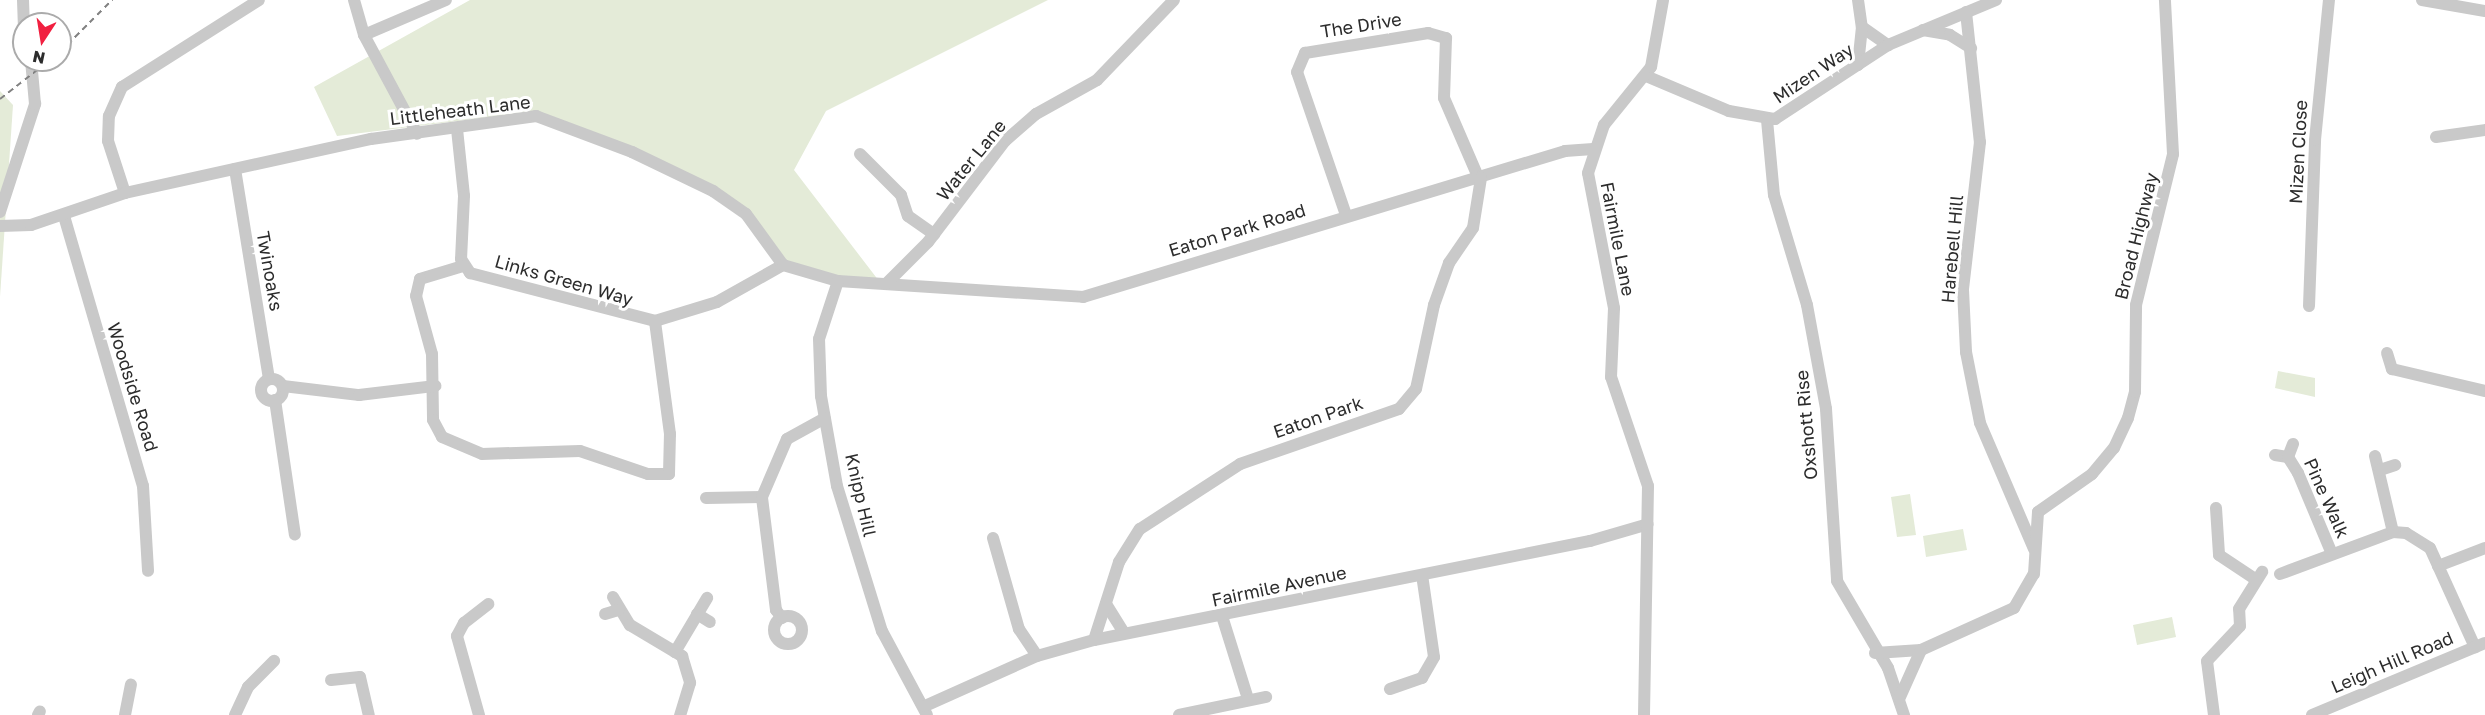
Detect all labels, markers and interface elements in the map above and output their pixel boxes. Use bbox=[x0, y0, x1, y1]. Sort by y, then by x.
street label: The Drive bbox=[1319, 8, 1403, 42]
north arrow bbox=[12, 12, 72, 72]
street label: Mizen Way bbox=[1769, 38, 1857, 108]
text: N bbox=[31, 47, 47, 69]
street label: Littleheath Lane bbox=[388, 91, 532, 129]
street label: Mizen Close bbox=[2284, 99, 2312, 205]
street label: Water Lane bbox=[932, 115, 1010, 205]
street label: Broad Highway bbox=[2110, 170, 2162, 302]
street label: Fairmile Lane bbox=[1596, 180, 1640, 298]
street label: Harebell Hill bbox=[1937, 194, 1967, 304]
street label: Eaton Park Road bbox=[1166, 199, 1308, 261]
street label: Twinoaks bbox=[252, 229, 288, 313]
street label: Links Green Way bbox=[492, 250, 636, 310]
street label: Woodside Road bbox=[103, 320, 163, 454]
street label: Oxshott Rise bbox=[1790, 369, 1822, 481]
street label: Eaton Park bbox=[1270, 392, 1366, 442]
street label: Knipp Hill bbox=[841, 451, 881, 539]
street label: Pine Walk bbox=[2300, 455, 2354, 541]
street label: Fairmile Avenue bbox=[1210, 561, 1348, 611]
street label: Leigh Hill Road bbox=[2328, 627, 2456, 697]

